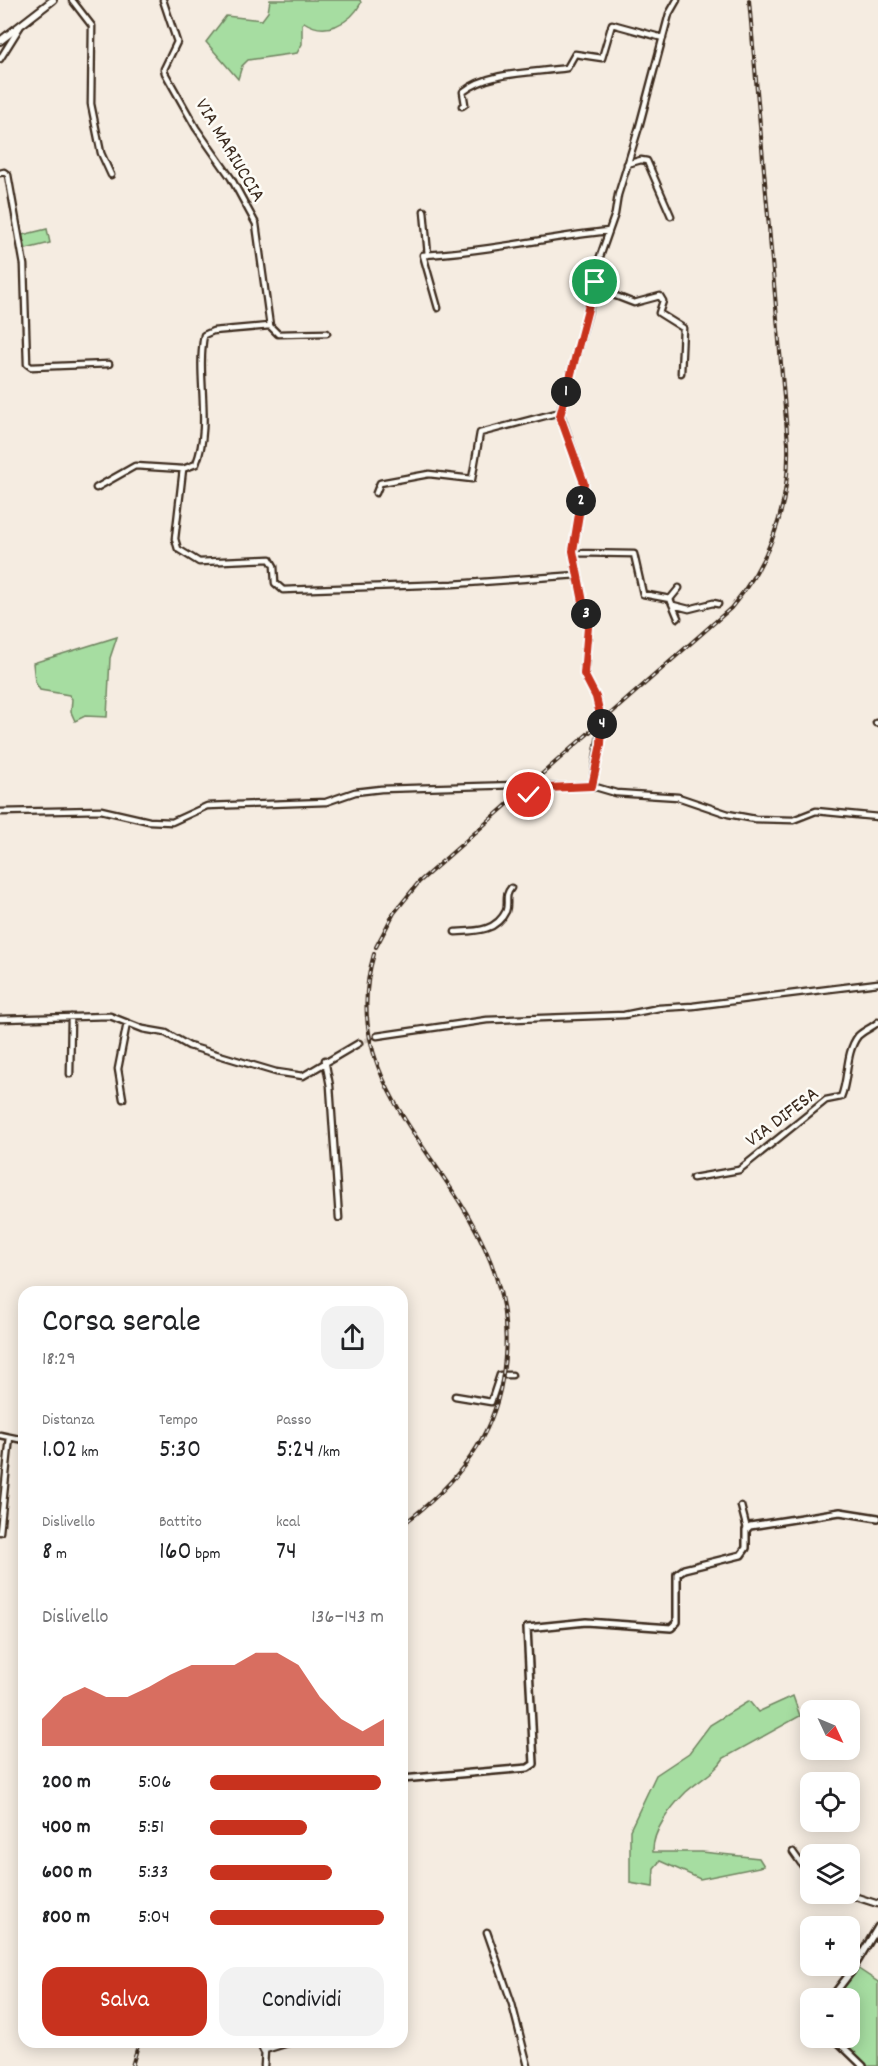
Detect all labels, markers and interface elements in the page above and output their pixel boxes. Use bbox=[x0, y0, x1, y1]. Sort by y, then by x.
street label: VIA MARIUCCIA bbox=[187, 94, 271, 208]
pin bbox=[569, 256, 620, 307]
icon: arrive bbox=[578, 265, 611, 298]
pin: 1 bbox=[551, 377, 581, 407]
text: 1 bbox=[564, 380, 568, 403]
pin: 2 bbox=[566, 486, 596, 516]
text: 2 bbox=[578, 489, 585, 512]
pin: 3 bbox=[571, 599, 601, 629]
text: 3 bbox=[582, 602, 590, 625]
pin: 4 bbox=[587, 709, 617, 739]
text: 4 bbox=[599, 712, 605, 735]
pin bbox=[503, 769, 554, 820]
icon: check bbox=[512, 778, 545, 811]
street label: VIA DIFESA bbox=[740, 1081, 826, 1155]
text: Corsa serale bbox=[42, 1300, 201, 1347]
button: share bbox=[321, 1306, 384, 1369]
text: 18:29 bbox=[42, 1346, 76, 1374]
text: Distanza bbox=[42, 1409, 94, 1432]
text: Tempo bbox=[159, 1409, 198, 1432]
text: Passo bbox=[276, 1409, 311, 1432]
text: 1.02 bbox=[42, 1432, 78, 1469]
text: 5:30 bbox=[159, 1432, 201, 1469]
text: 5:24 bbox=[276, 1432, 315, 1469]
text: km bbox=[78, 1441, 99, 1464]
text: /km bbox=[315, 1441, 340, 1464]
text: Dislivello bbox=[42, 1511, 95, 1534]
text: Battito bbox=[159, 1511, 202, 1534]
text: kcal bbox=[276, 1511, 300, 1534]
text: 8 bbox=[42, 1534, 52, 1571]
text: 160 bbox=[159, 1534, 192, 1571]
text: 74 bbox=[276, 1534, 297, 1571]
text: m bbox=[52, 1543, 67, 1566]
text: bpm bbox=[192, 1543, 221, 1566]
text: Dislivello bbox=[42, 1604, 108, 1632]
text: 136–143 m bbox=[311, 1604, 384, 1632]
north arrow bbox=[800, 1700, 860, 1760]
map controls bbox=[800, 1700, 860, 2048]
text: 200 m bbox=[42, 1769, 91, 1797]
text: 5:06 bbox=[138, 1769, 171, 1797]
button: locate bbox=[800, 1772, 860, 1832]
text: 400 m bbox=[42, 1814, 90, 1842]
text: 5:51 bbox=[138, 1814, 164, 1842]
button: layers bbox=[800, 1844, 860, 1904]
text: 600 m bbox=[42, 1859, 92, 1887]
text: 5:33 bbox=[138, 1859, 168, 1887]
text: 800 m bbox=[42, 1904, 90, 1932]
text: 5:04 bbox=[138, 1904, 170, 1932]
button: + bbox=[800, 1916, 860, 1976]
button: Salva bbox=[42, 1967, 207, 2036]
button: Condividi bbox=[219, 1967, 384, 2036]
button: − bbox=[800, 1988, 860, 2048]

